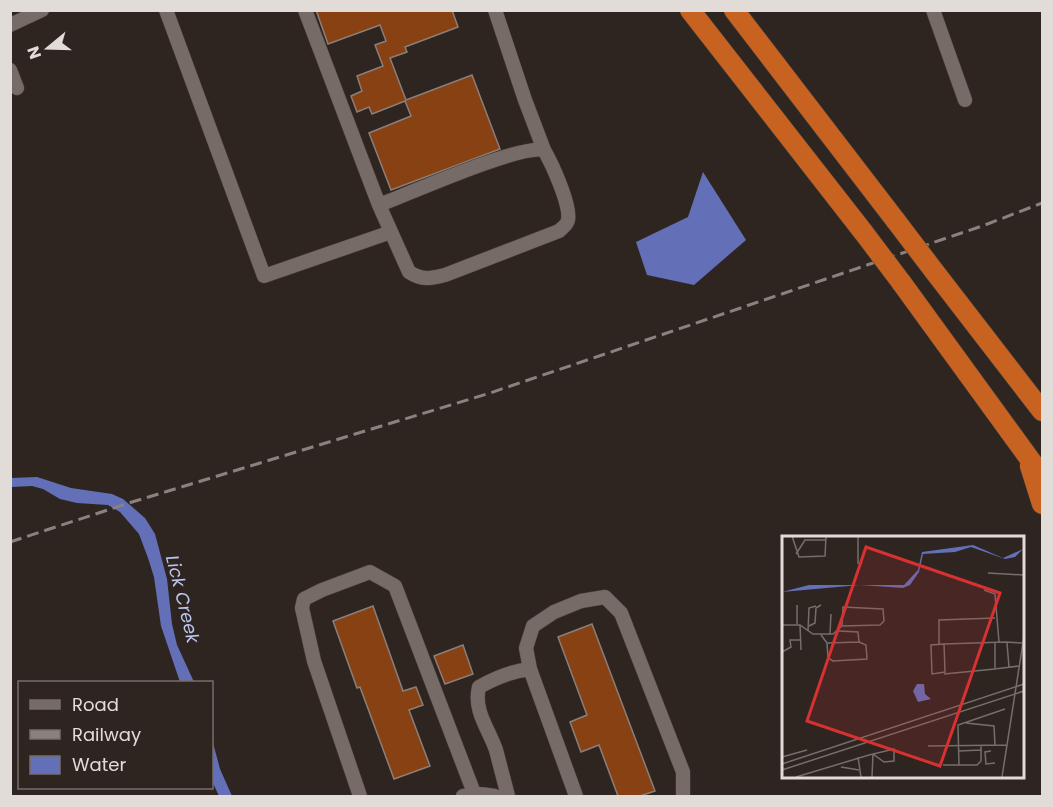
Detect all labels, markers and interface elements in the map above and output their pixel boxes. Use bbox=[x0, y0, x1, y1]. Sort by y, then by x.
north arrow bbox=[18, 18, 78, 78]
text: N bbox=[21, 43, 47, 62]
inset map bbox=[782, 536, 1023, 777]
water label: Lick Creek bbox=[160, 552, 206, 646]
legend bbox=[18, 681, 213, 789]
text: Road bbox=[72, 692, 119, 717]
text: Railway bbox=[72, 722, 141, 747]
text: Water bbox=[72, 752, 126, 777]

